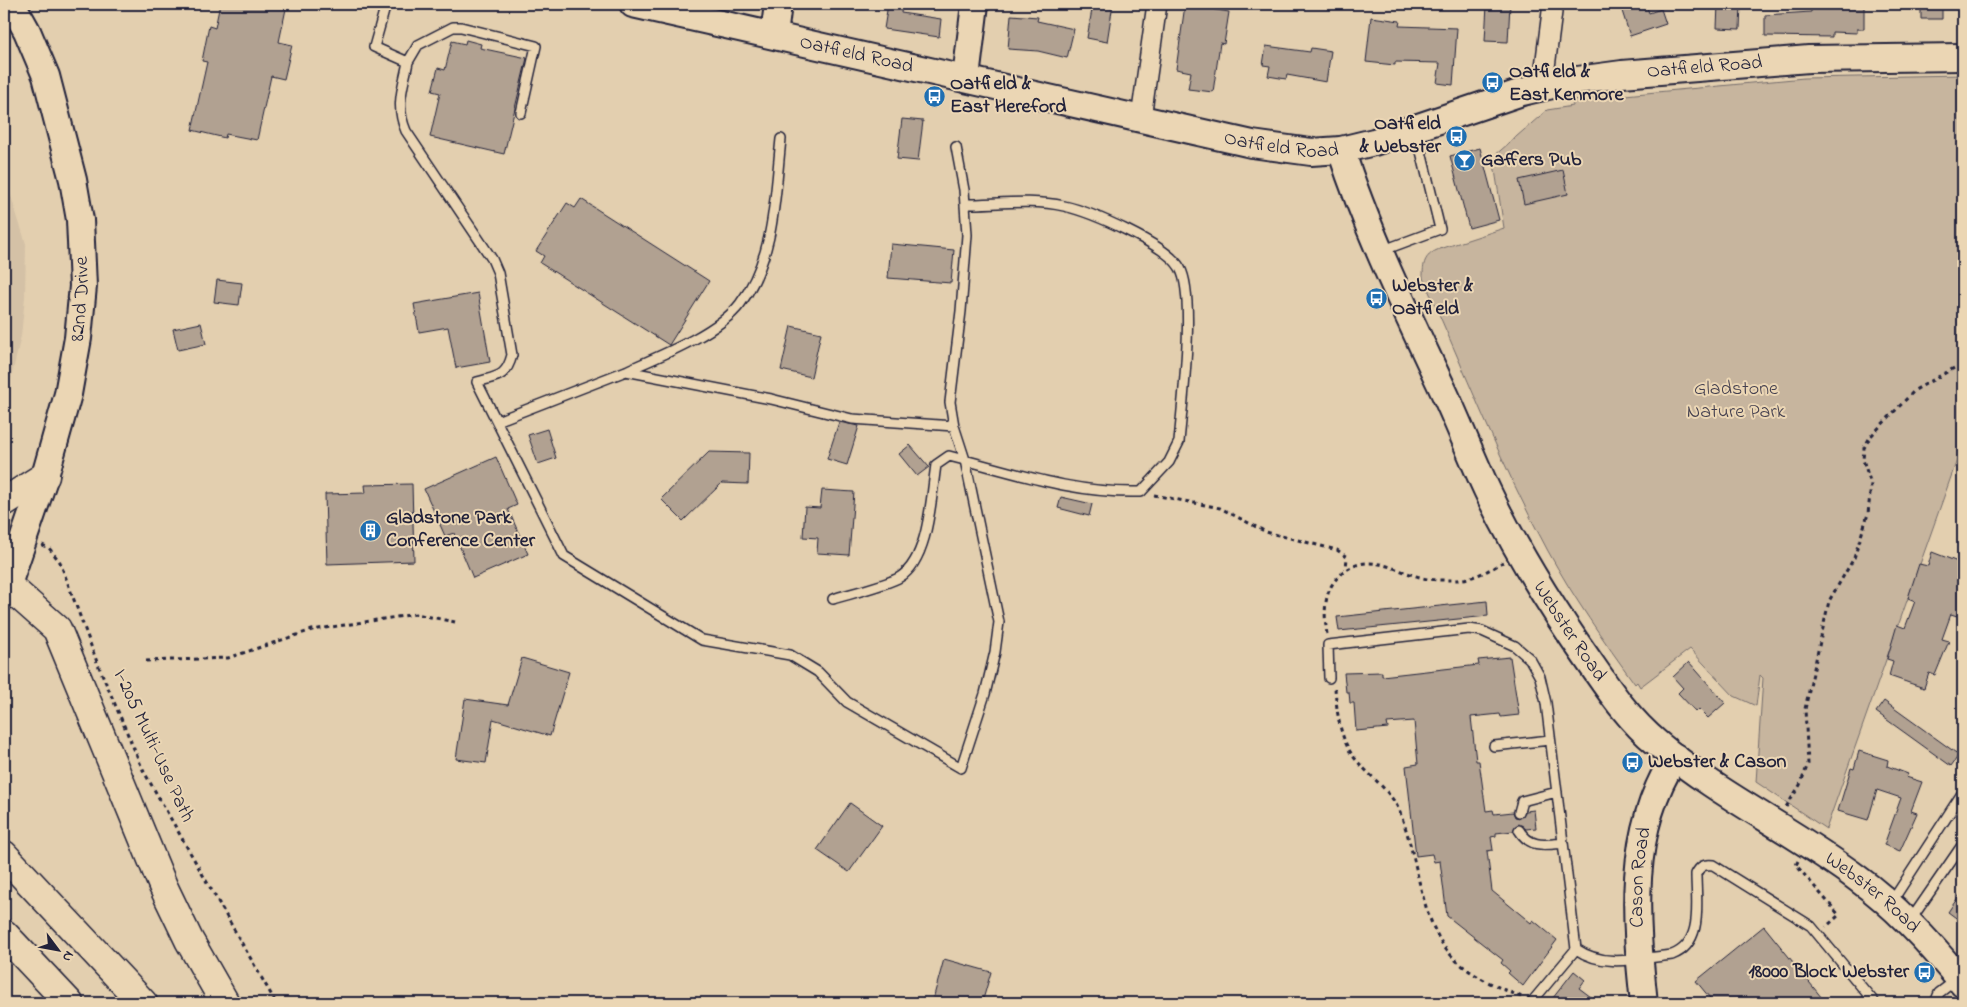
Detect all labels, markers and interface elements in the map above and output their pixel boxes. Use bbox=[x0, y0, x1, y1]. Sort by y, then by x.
street label: Oatfield Road bbox=[797, 28, 916, 81]
street label: Oatfield Road bbox=[1646, 48, 1763, 86]
place label: Oatfield & East Kenmore bbox=[1509, 58, 1624, 110]
place label: Oatfield & East Hereford bbox=[950, 70, 1067, 122]
bus stop icon: Oatfield & East Kenmore bbox=[1481, 71, 1505, 95]
bus stop icon: Oatfield & East Hereford bbox=[922, 84, 946, 108]
place label: Oatfield & Webster bbox=[1359, 110, 1442, 162]
street label: Oatfield Road bbox=[1221, 124, 1340, 167]
bus stop icon: Oatfield & Webster bbox=[1445, 124, 1469, 148]
place label: Gaffers Pub bbox=[1481, 146, 1582, 175]
bar icon: Gaffers Pub bbox=[1453, 148, 1477, 172]
street label: 82nd Drive bbox=[63, 256, 98, 343]
place label: Webster & Oatfield bbox=[1392, 272, 1474, 324]
bus stop icon: Webster & Oatfield bbox=[1364, 286, 1388, 310]
park label: Gladstone Nature Park bbox=[1687, 375, 1786, 427]
place label: Gladstone Park Conference Center bbox=[386, 504, 536, 556]
building icon: Gladstone Park Conference Center bbox=[358, 518, 382, 542]
street label: Webster Road bbox=[1525, 575, 1614, 688]
street label: I-205 Multi-Use Path bbox=[105, 665, 201, 827]
place label: Webster & Cason bbox=[1648, 748, 1787, 777]
bus stop icon: Webster & Cason bbox=[1620, 750, 1644, 774]
street label: Cason Road bbox=[1623, 824, 1659, 928]
street label: Webster Road bbox=[1819, 845, 1927, 940]
north arrow bbox=[32, 924, 82, 974]
text: N bbox=[56, 947, 79, 966]
place label: 18000 Block Webster bbox=[1748, 958, 1910, 987]
bus stop icon: 18000 Block Webster bbox=[1913, 960, 1937, 984]

